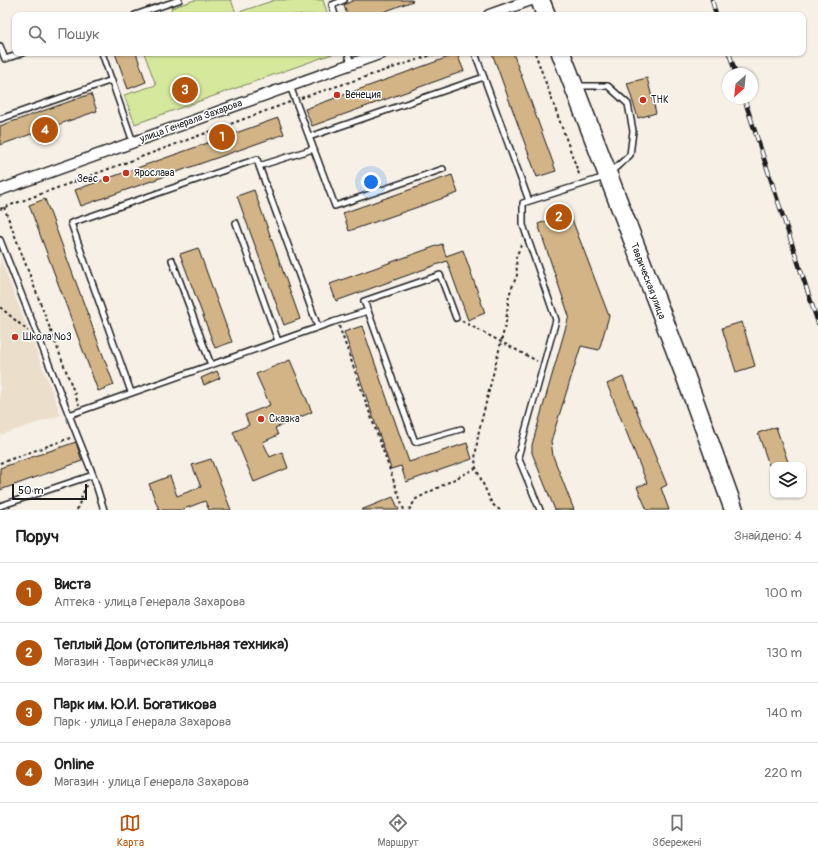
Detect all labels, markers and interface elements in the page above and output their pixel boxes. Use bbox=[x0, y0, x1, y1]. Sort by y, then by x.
search box bbox=[12, 12, 806, 56]
icon: search bbox=[26, 23, 48, 45]
text: Пошук bbox=[58, 25, 100, 44]
north arrow bbox=[722, 68, 758, 104]
pin: 3 bbox=[172, 75, 198, 105]
place label: Венеция bbox=[345, 89, 381, 101]
marker: Венеция bbox=[332, 90, 342, 100]
place label: ТНК bbox=[651, 94, 669, 106]
marker: ТНК bbox=[638, 95, 648, 105]
street label: улица Генерала Захарова bbox=[137, 97, 244, 145]
pin: 4 bbox=[32, 115, 58, 145]
pin: 1 bbox=[209, 122, 235, 152]
place label: Ярослава bbox=[134, 167, 175, 179]
marker: Ярослава bbox=[121, 168, 131, 178]
your location bbox=[361, 172, 381, 192]
place label: Зевс bbox=[77, 173, 98, 185]
marker: Зевс bbox=[101, 174, 111, 184]
pin: 2 bbox=[546, 202, 572, 232]
street label: Таврическая улица bbox=[628, 241, 668, 321]
place label: Школа №3 bbox=[23, 331, 72, 343]
marker: Школа №3 bbox=[10, 332, 20, 342]
place label: Сказка bbox=[269, 413, 300, 425]
marker: Сказка bbox=[256, 414, 266, 424]
map controls bbox=[770, 462, 806, 498]
button: layers bbox=[770, 462, 806, 498]
scale bar bbox=[12, 482, 87, 501]
text: 50 m bbox=[18, 484, 44, 497]
text: Поруч bbox=[16, 526, 59, 547]
text: Знайдено: 4 bbox=[734, 528, 802, 544]
text: Виста bbox=[54, 575, 91, 594]
text: 1 bbox=[26, 585, 32, 601]
text: 100 m bbox=[765, 585, 802, 601]
text: Аптека · улица Генерала Захарова bbox=[54, 594, 245, 610]
text: Теплый Дом (отопительная техника) bbox=[54, 635, 289, 654]
text: 2 bbox=[25, 645, 33, 661]
text: 130 m bbox=[766, 645, 802, 661]
text: Магазин · Таврическая улица bbox=[54, 654, 213, 670]
text: Парк им. Ю.И. Богатикова bbox=[54, 695, 216, 714]
text: 3 bbox=[25, 705, 33, 721]
text: 140 m bbox=[766, 705, 802, 721]
text: Парк · улица Генерала Захарова bbox=[54, 714, 231, 730]
text: Online bbox=[54, 755, 94, 774]
text: 4 bbox=[25, 765, 33, 781]
text: 220 m bbox=[764, 765, 802, 781]
text: Магазин · улица Генерала Захарова bbox=[54, 774, 249, 790]
tab: Карта bbox=[117, 812, 144, 849]
tab: Маршрут bbox=[377, 812, 419, 849]
tab: Збережені bbox=[652, 812, 701, 849]

